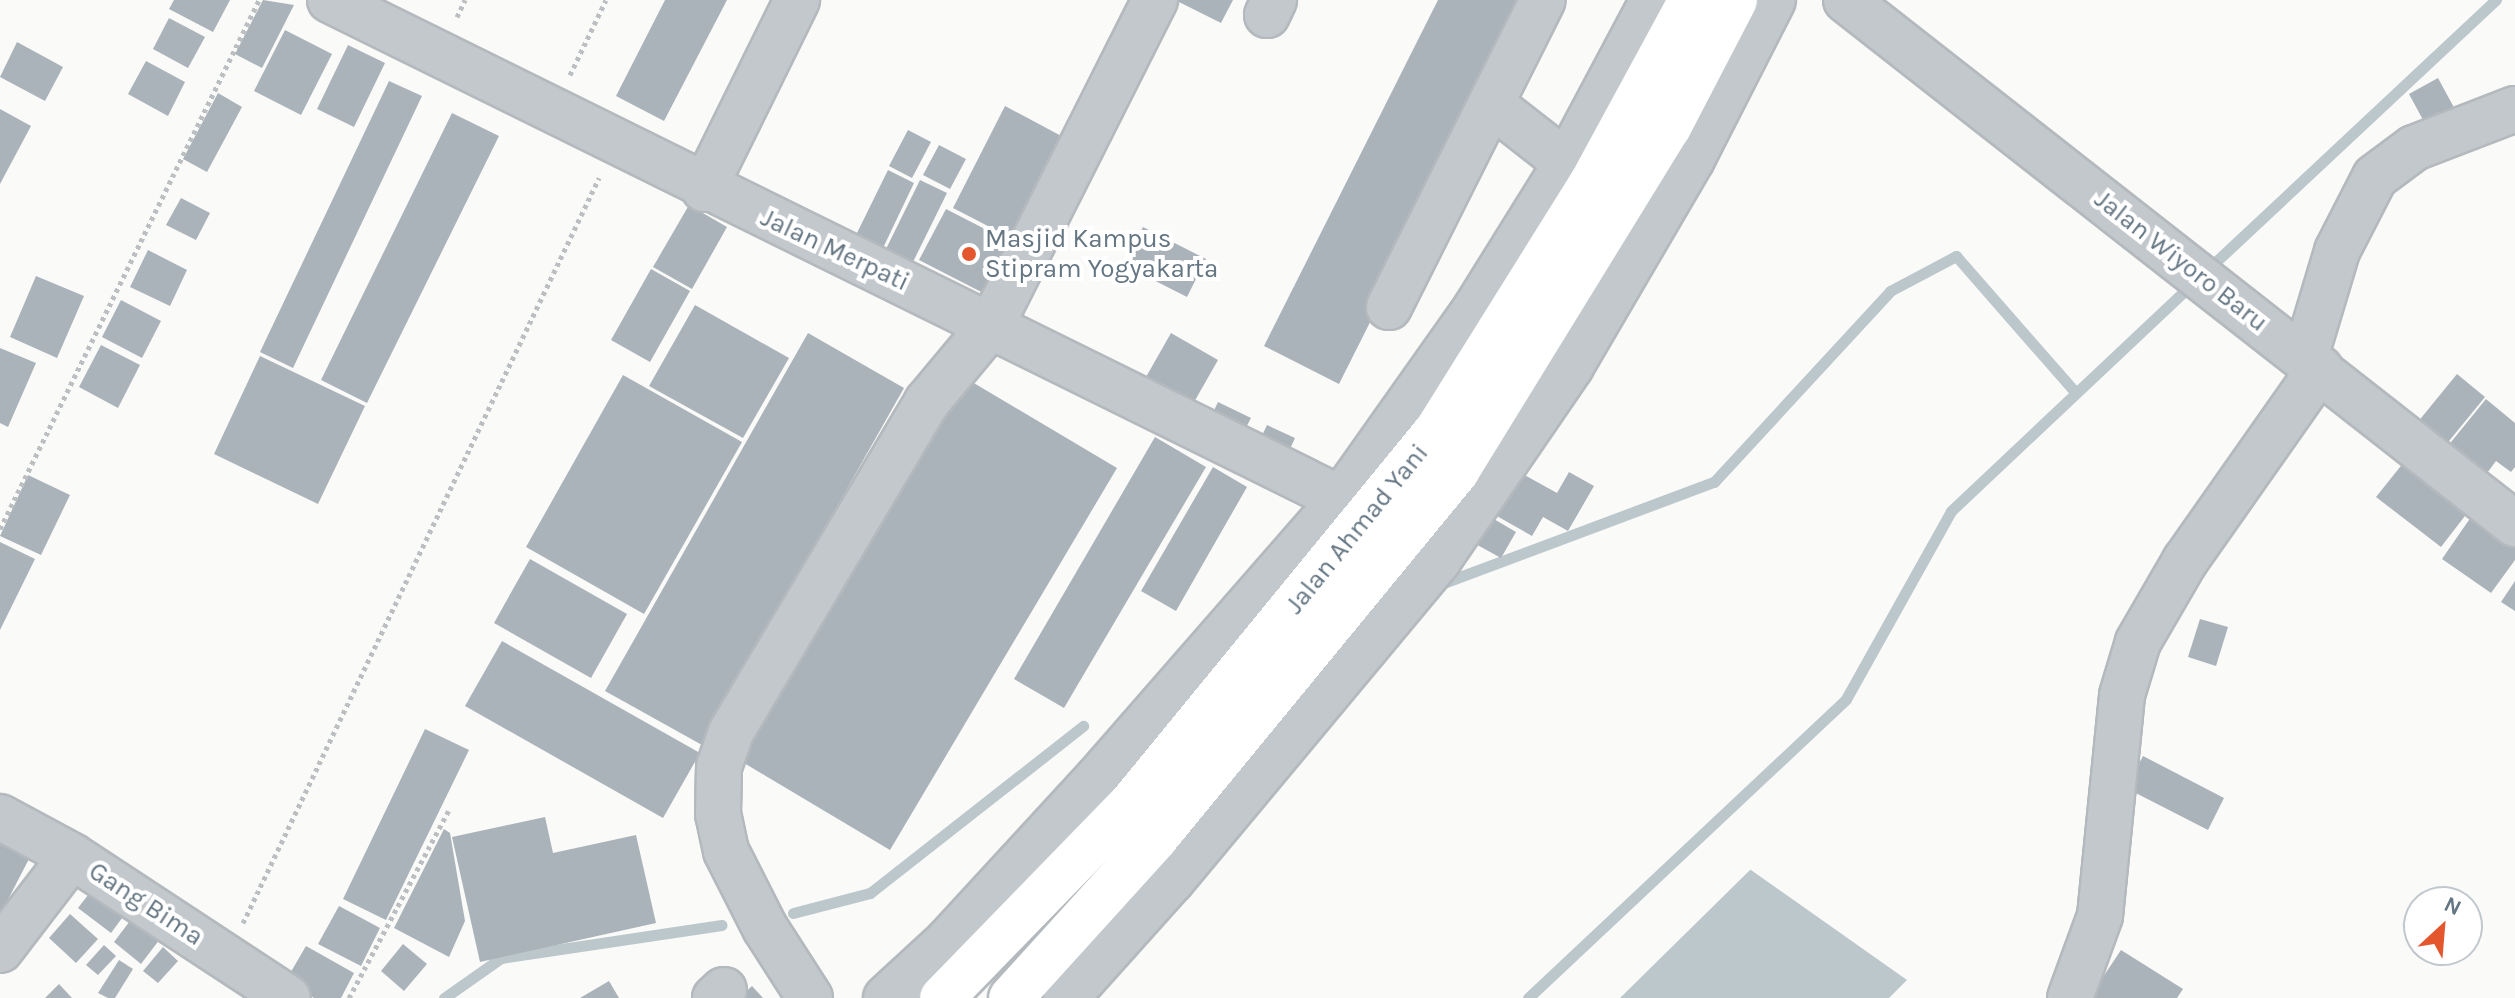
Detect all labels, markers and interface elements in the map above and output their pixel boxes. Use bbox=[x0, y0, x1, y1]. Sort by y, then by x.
street label: Jalan Wiyoro Baru bbox=[2088, 184, 2274, 338]
street label: Jalan Merpati bbox=[756, 202, 914, 298]
place label: Masjid Kampus Stipram Yogyakarta bbox=[985, 223, 1218, 284]
marker: Masjid Kampus Stipram Yogyakarta bbox=[960, 245, 978, 263]
street label: Jalan Ahmad Yani bbox=[1279, 438, 1435, 620]
street label: Gang Bima bbox=[83, 855, 209, 953]
north arrow bbox=[2403, 886, 2483, 966]
text: N bbox=[2440, 891, 2465, 921]

